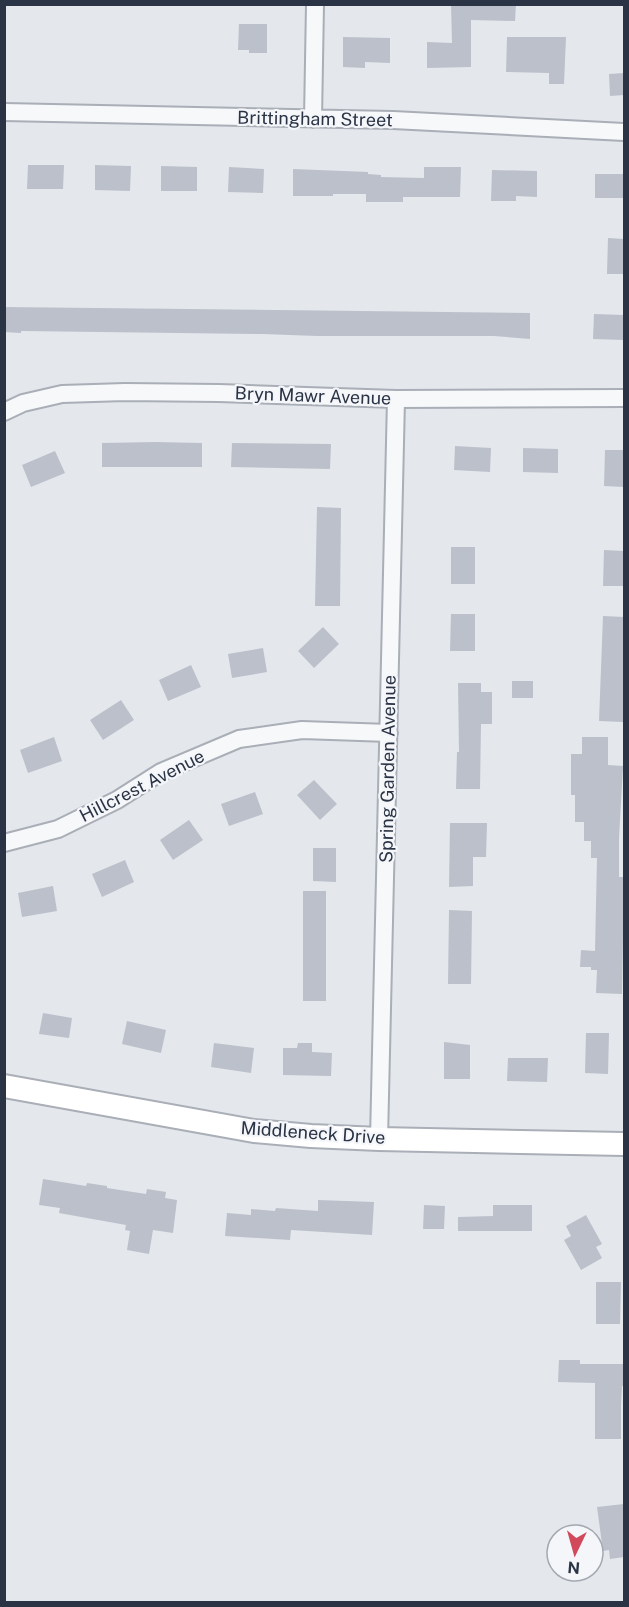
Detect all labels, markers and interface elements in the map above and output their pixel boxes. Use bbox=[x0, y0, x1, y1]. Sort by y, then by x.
street label: Brittingham Street bbox=[237, 107, 393, 130]
street label: Bryn Mawr Avenue bbox=[234, 382, 392, 409]
street label: Spring Garden Avenue bbox=[375, 675, 400, 863]
street label: Hillcrest Avenue bbox=[76, 745, 208, 826]
street label: Middleneck Drive bbox=[240, 1117, 386, 1148]
north arrow bbox=[545, 1523, 605, 1583]
text: N bbox=[567, 1557, 581, 1577]

